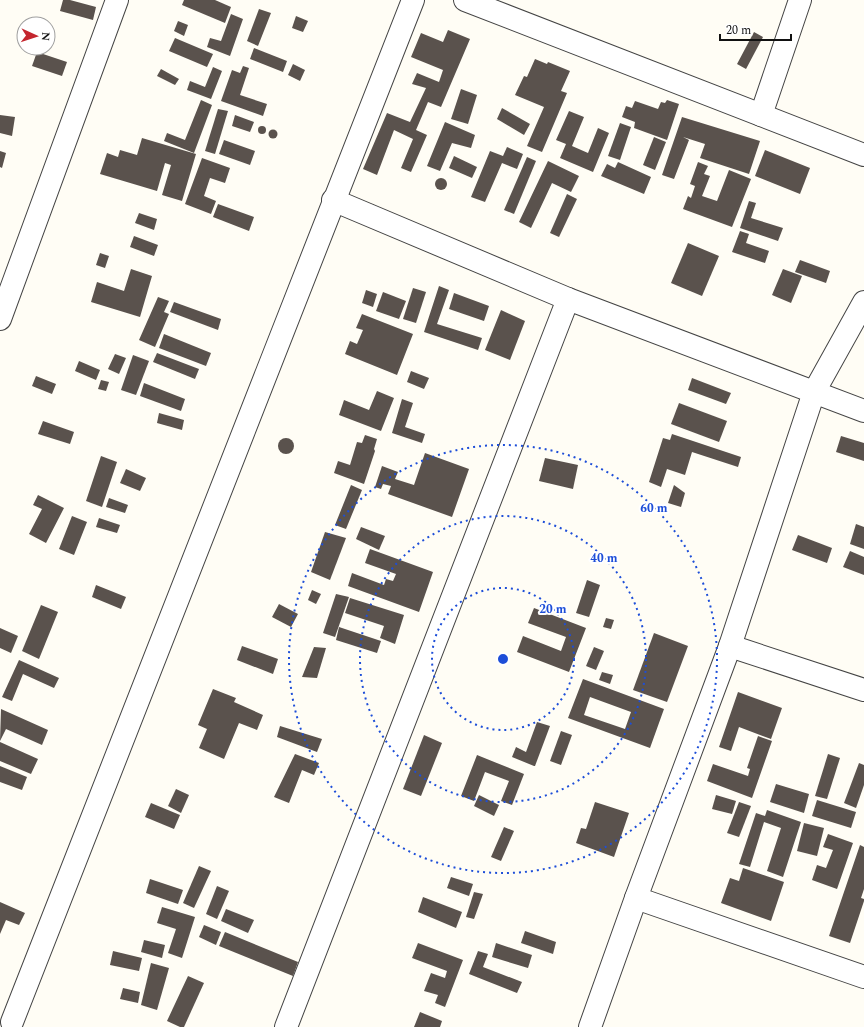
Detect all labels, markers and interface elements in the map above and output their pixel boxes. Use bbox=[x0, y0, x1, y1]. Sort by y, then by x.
north arrow bbox=[16, 16, 56, 56]
scale bar bbox=[720, 16, 791, 42]
text: 20 m bbox=[726, 21, 751, 40]
text: N bbox=[37, 32, 54, 41]
text: 60 m bbox=[640, 499, 668, 518]
text: 40 m bbox=[590, 549, 618, 568]
text: 20 m bbox=[539, 600, 567, 619]
centre of rings bbox=[496, 652, 510, 666]

